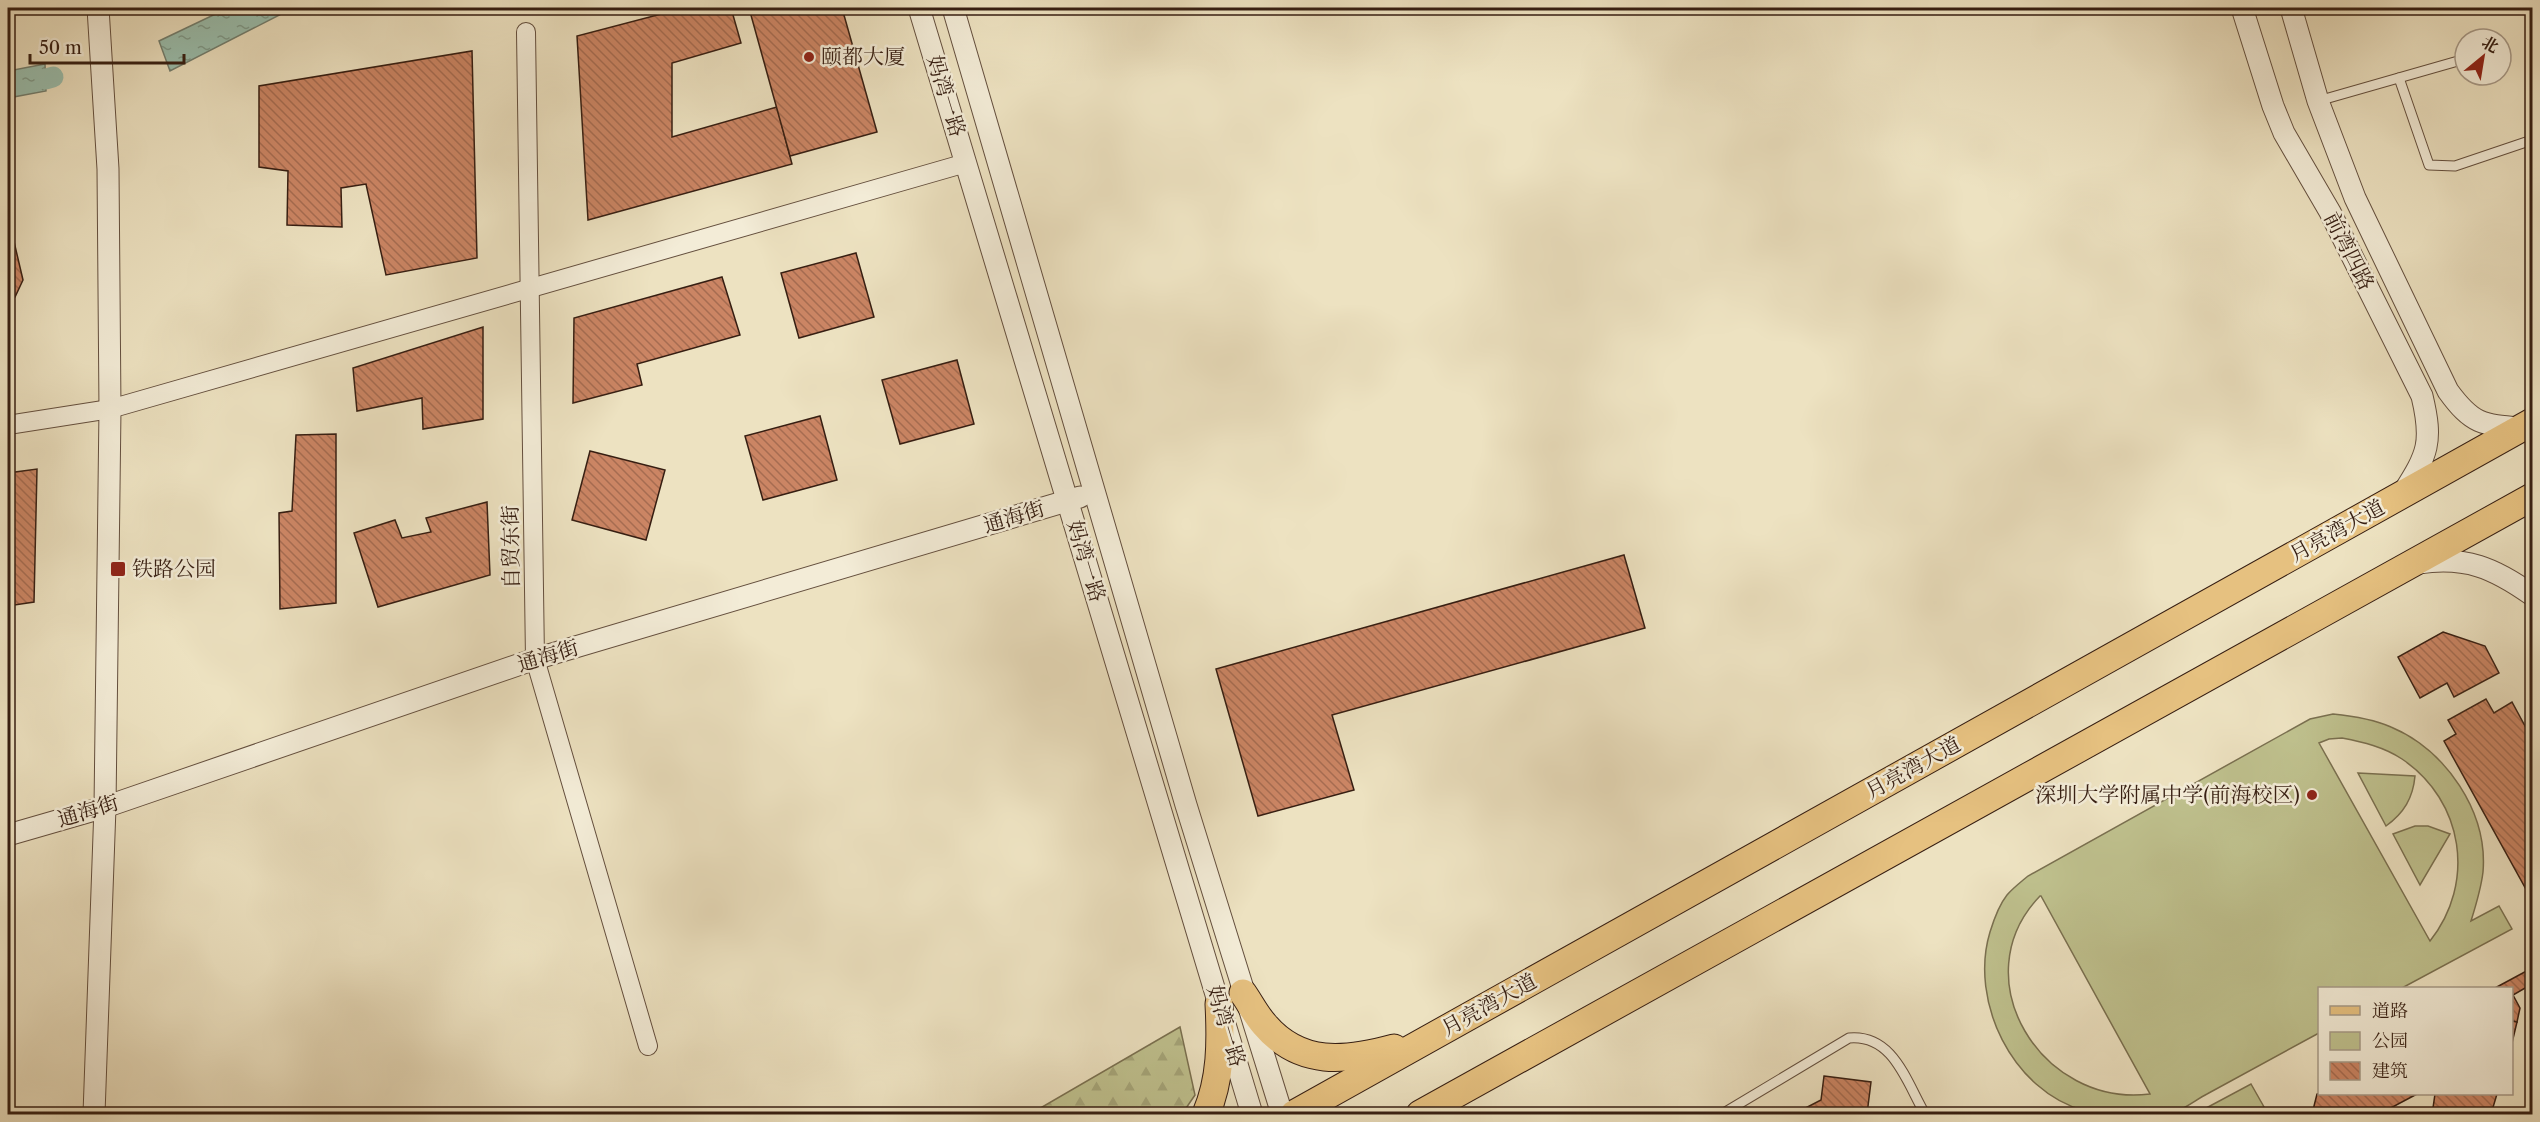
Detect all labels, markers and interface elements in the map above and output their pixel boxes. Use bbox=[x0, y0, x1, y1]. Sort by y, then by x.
scale bar bbox=[30, 27, 184, 65]
north arrow bbox=[2453, 27, 2513, 87]
text: 北 bbox=[2479, 31, 2502, 57]
text: 50 m bbox=[39, 37, 82, 59]
place label: 颐都大厦 bbox=[821, 44, 905, 69]
marker: 颐都大厦 bbox=[802, 50, 816, 64]
street label: 妈湾一路 bbox=[922, 52, 971, 140]
street label: 前湾四路 bbox=[2319, 208, 2380, 294]
street label: 月亮湾大道 bbox=[2285, 494, 2389, 567]
street label: 通海街 bbox=[980, 495, 1048, 538]
street label: 自贸东街 bbox=[497, 505, 524, 589]
street label: 妈湾一路 bbox=[1062, 517, 1111, 605]
place label: 铁路公园 bbox=[132, 556, 216, 581]
marker: 铁路公园 bbox=[109, 560, 127, 578]
street label: 通海街 bbox=[514, 634, 582, 677]
street label: 月亮湾大道 bbox=[1861, 731, 1965, 804]
place label: 深圳大学附属中学(前海校区) bbox=[2035, 782, 2300, 807]
marker: 深圳大学附属中学(前海校区) bbox=[2305, 788, 2319, 802]
street label: 通海街 bbox=[54, 789, 122, 832]
street label: 月亮湾大道 bbox=[1437, 968, 1541, 1041]
street label: 妈湾一路 bbox=[1202, 982, 1251, 1070]
legend bbox=[2318, 987, 2513, 1095]
text: 道路 bbox=[2372, 1000, 2408, 1022]
text: 公园 bbox=[2372, 1030, 2408, 1052]
text: 建筑 bbox=[2372, 1060, 2408, 1082]

